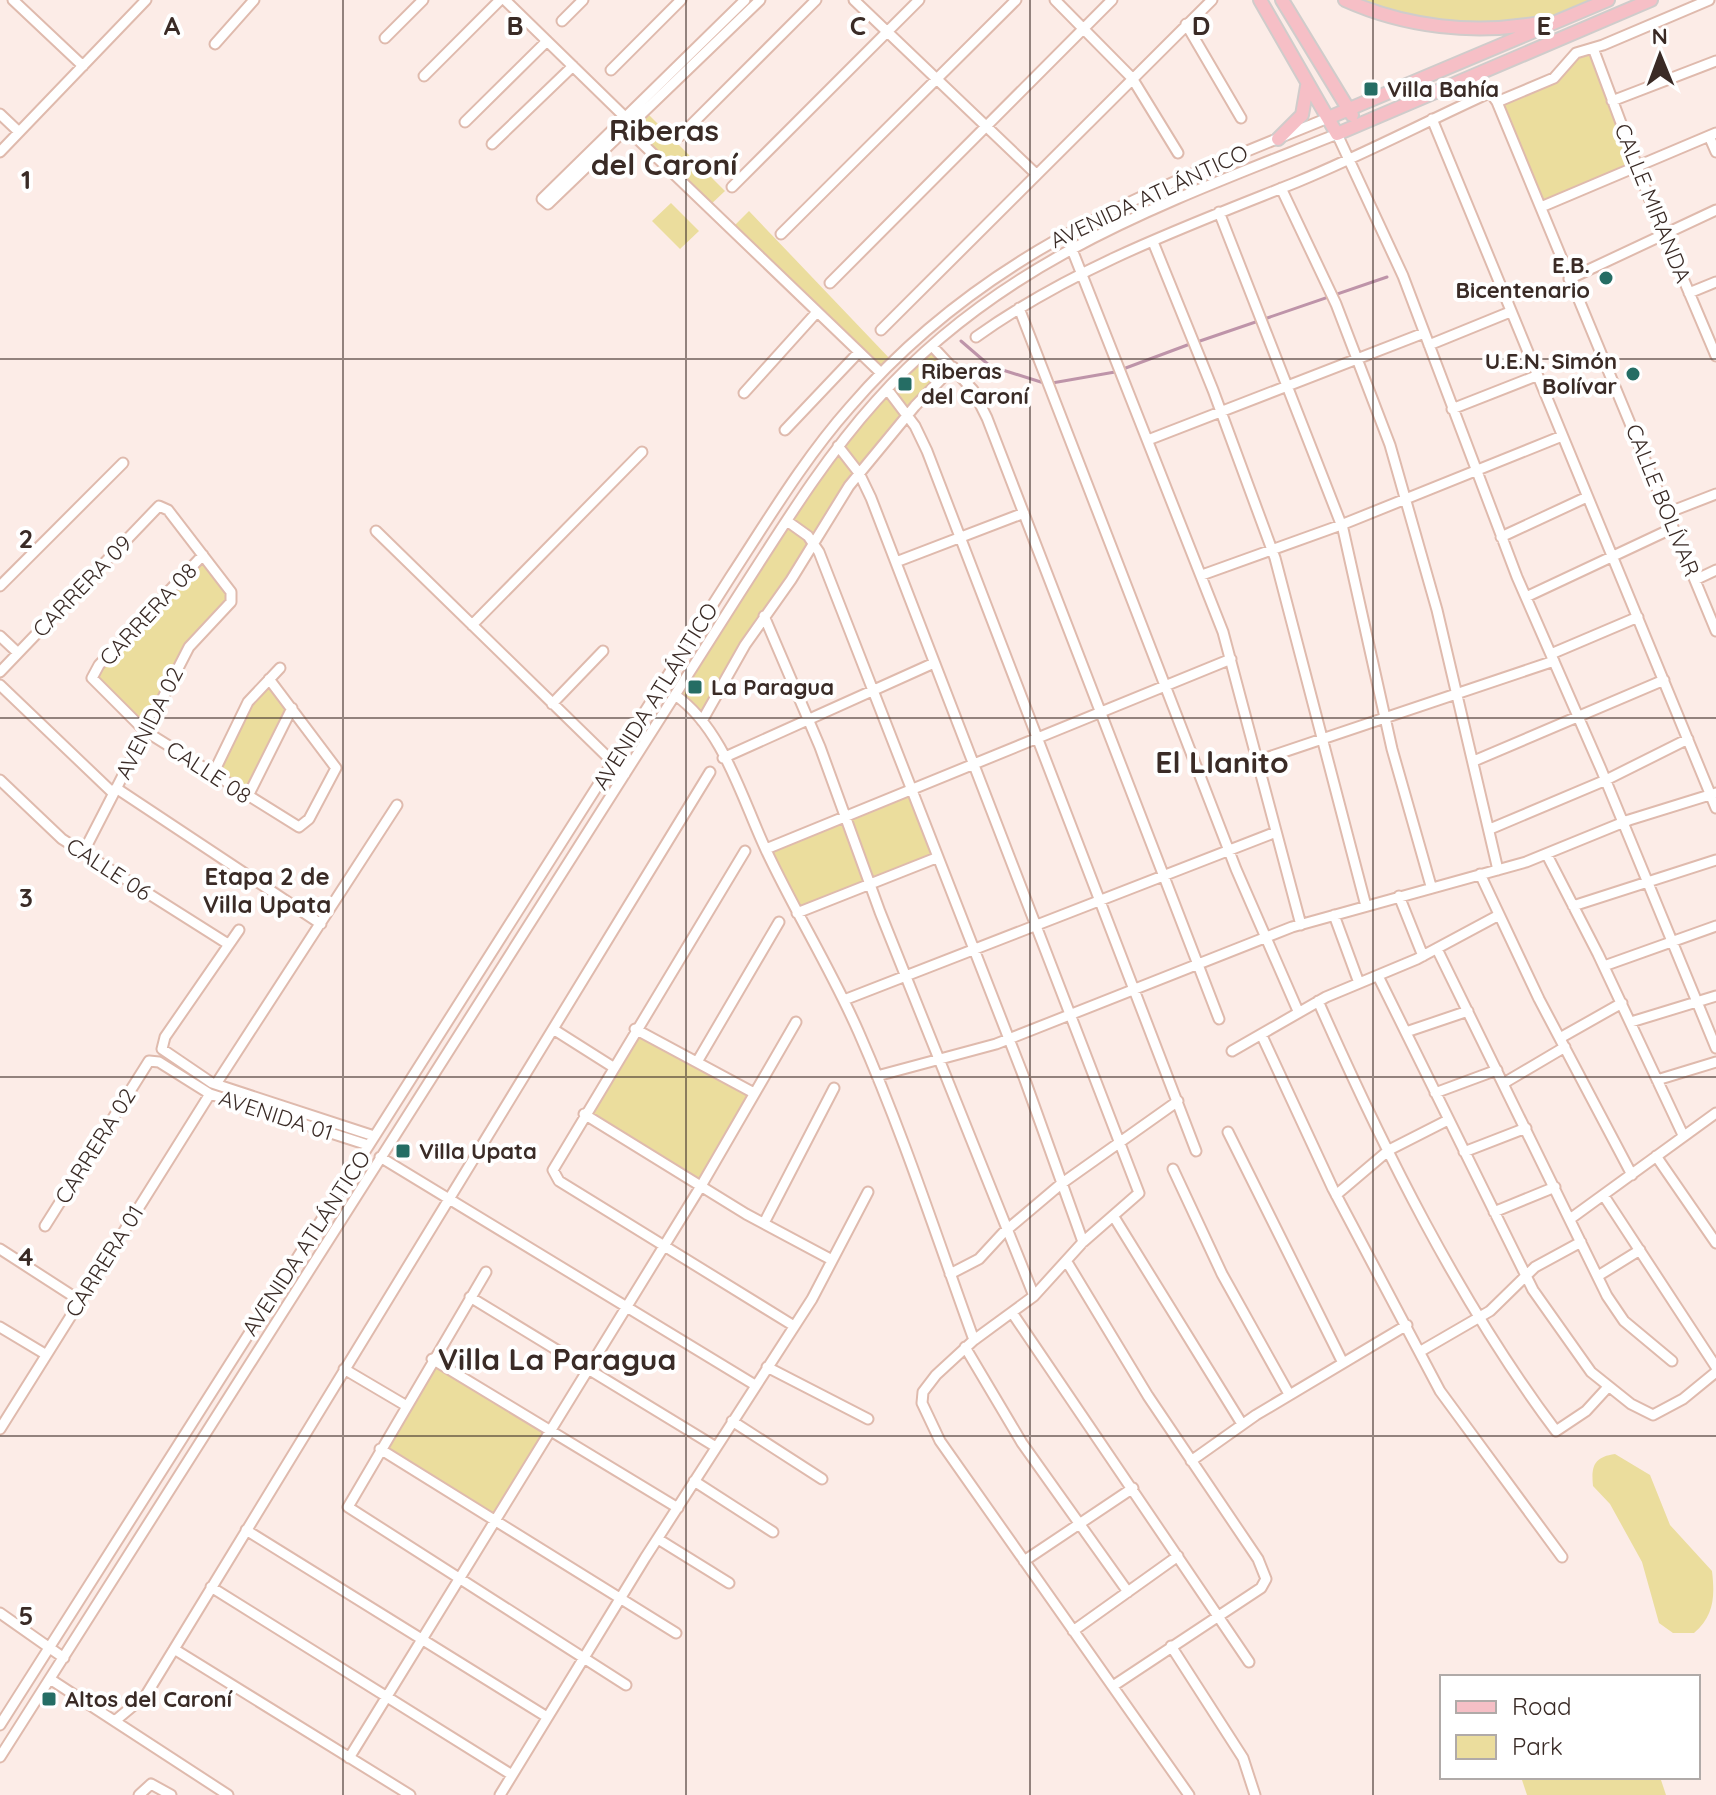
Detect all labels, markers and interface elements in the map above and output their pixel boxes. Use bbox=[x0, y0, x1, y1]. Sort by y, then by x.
text: A bbox=[164, 9, 181, 42]
text: B bbox=[506, 9, 524, 42]
text: C bbox=[850, 9, 866, 42]
text: D bbox=[1192, 9, 1210, 42]
text: E bbox=[1537, 9, 1551, 42]
north arrow bbox=[1620, 16, 1700, 96]
text: N bbox=[1651, 22, 1668, 50]
place label: Villa Bahía bbox=[1387, 75, 1499, 103]
marker: Villa Bahía bbox=[1362, 80, 1380, 98]
district label: Riberas del Caroní bbox=[591, 111, 738, 183]
street label: CALLE MIRANDA bbox=[1608, 119, 1698, 287]
street label: AVENIDA ATLÁNTICO bbox=[1046, 138, 1252, 254]
text: 1 bbox=[21, 163, 31, 196]
place label: E.B. Bicentenario bbox=[1456, 251, 1590, 304]
marker: E.B. Bicentenario bbox=[1597, 269, 1615, 287]
place label: U.E.N. Simón Bolívar bbox=[1485, 347, 1617, 400]
place label: Riberas del Caroní bbox=[921, 357, 1029, 410]
marker: U.E.N. Simón Bolívar bbox=[1624, 365, 1642, 383]
marker: Riberas del Caroní bbox=[896, 375, 914, 393]
street label: CALLE BOLÍVAR bbox=[1620, 420, 1706, 580]
text: 2 bbox=[19, 522, 33, 555]
street label: CARRERA 09 bbox=[26, 529, 138, 643]
street label: CARRERA 08 bbox=[93, 557, 203, 671]
street label: AVENIDA ATLÁNTICO bbox=[586, 597, 724, 795]
street label: AVENIDA 02 bbox=[109, 662, 189, 784]
place label: La Paragua bbox=[711, 673, 834, 701]
marker: La Paragua bbox=[686, 678, 704, 696]
street label: CALLE 08 bbox=[161, 734, 257, 810]
district label: El Llanito bbox=[1155, 743, 1289, 781]
street label: CALLE 06 bbox=[61, 831, 157, 907]
district label: Etapa 2 de Villa Upata bbox=[203, 861, 331, 919]
text: 3 bbox=[19, 881, 33, 914]
street label: CARRERA 02 bbox=[48, 1083, 142, 1209]
street label: AVENIDA 01 bbox=[216, 1083, 336, 1147]
place label: Villa Upata bbox=[419, 1137, 537, 1165]
marker: Villa Upata bbox=[394, 1142, 412, 1160]
street label: AVENIDA ATLÁNTICO bbox=[236, 1145, 376, 1341]
street label: CARRERA 01 bbox=[59, 1200, 149, 1322]
text: 4 bbox=[18, 1240, 34, 1273]
district label: Villa La Paragua bbox=[438, 1340, 676, 1378]
text: 5 bbox=[19, 1599, 33, 1632]
legend bbox=[1440, 1675, 1700, 1779]
place label: Altos del Caroní bbox=[65, 1685, 233, 1713]
marker: Altos del Caroní bbox=[40, 1690, 58, 1708]
text: Road bbox=[1512, 1691, 1572, 1721]
text: Park bbox=[1512, 1731, 1563, 1761]

